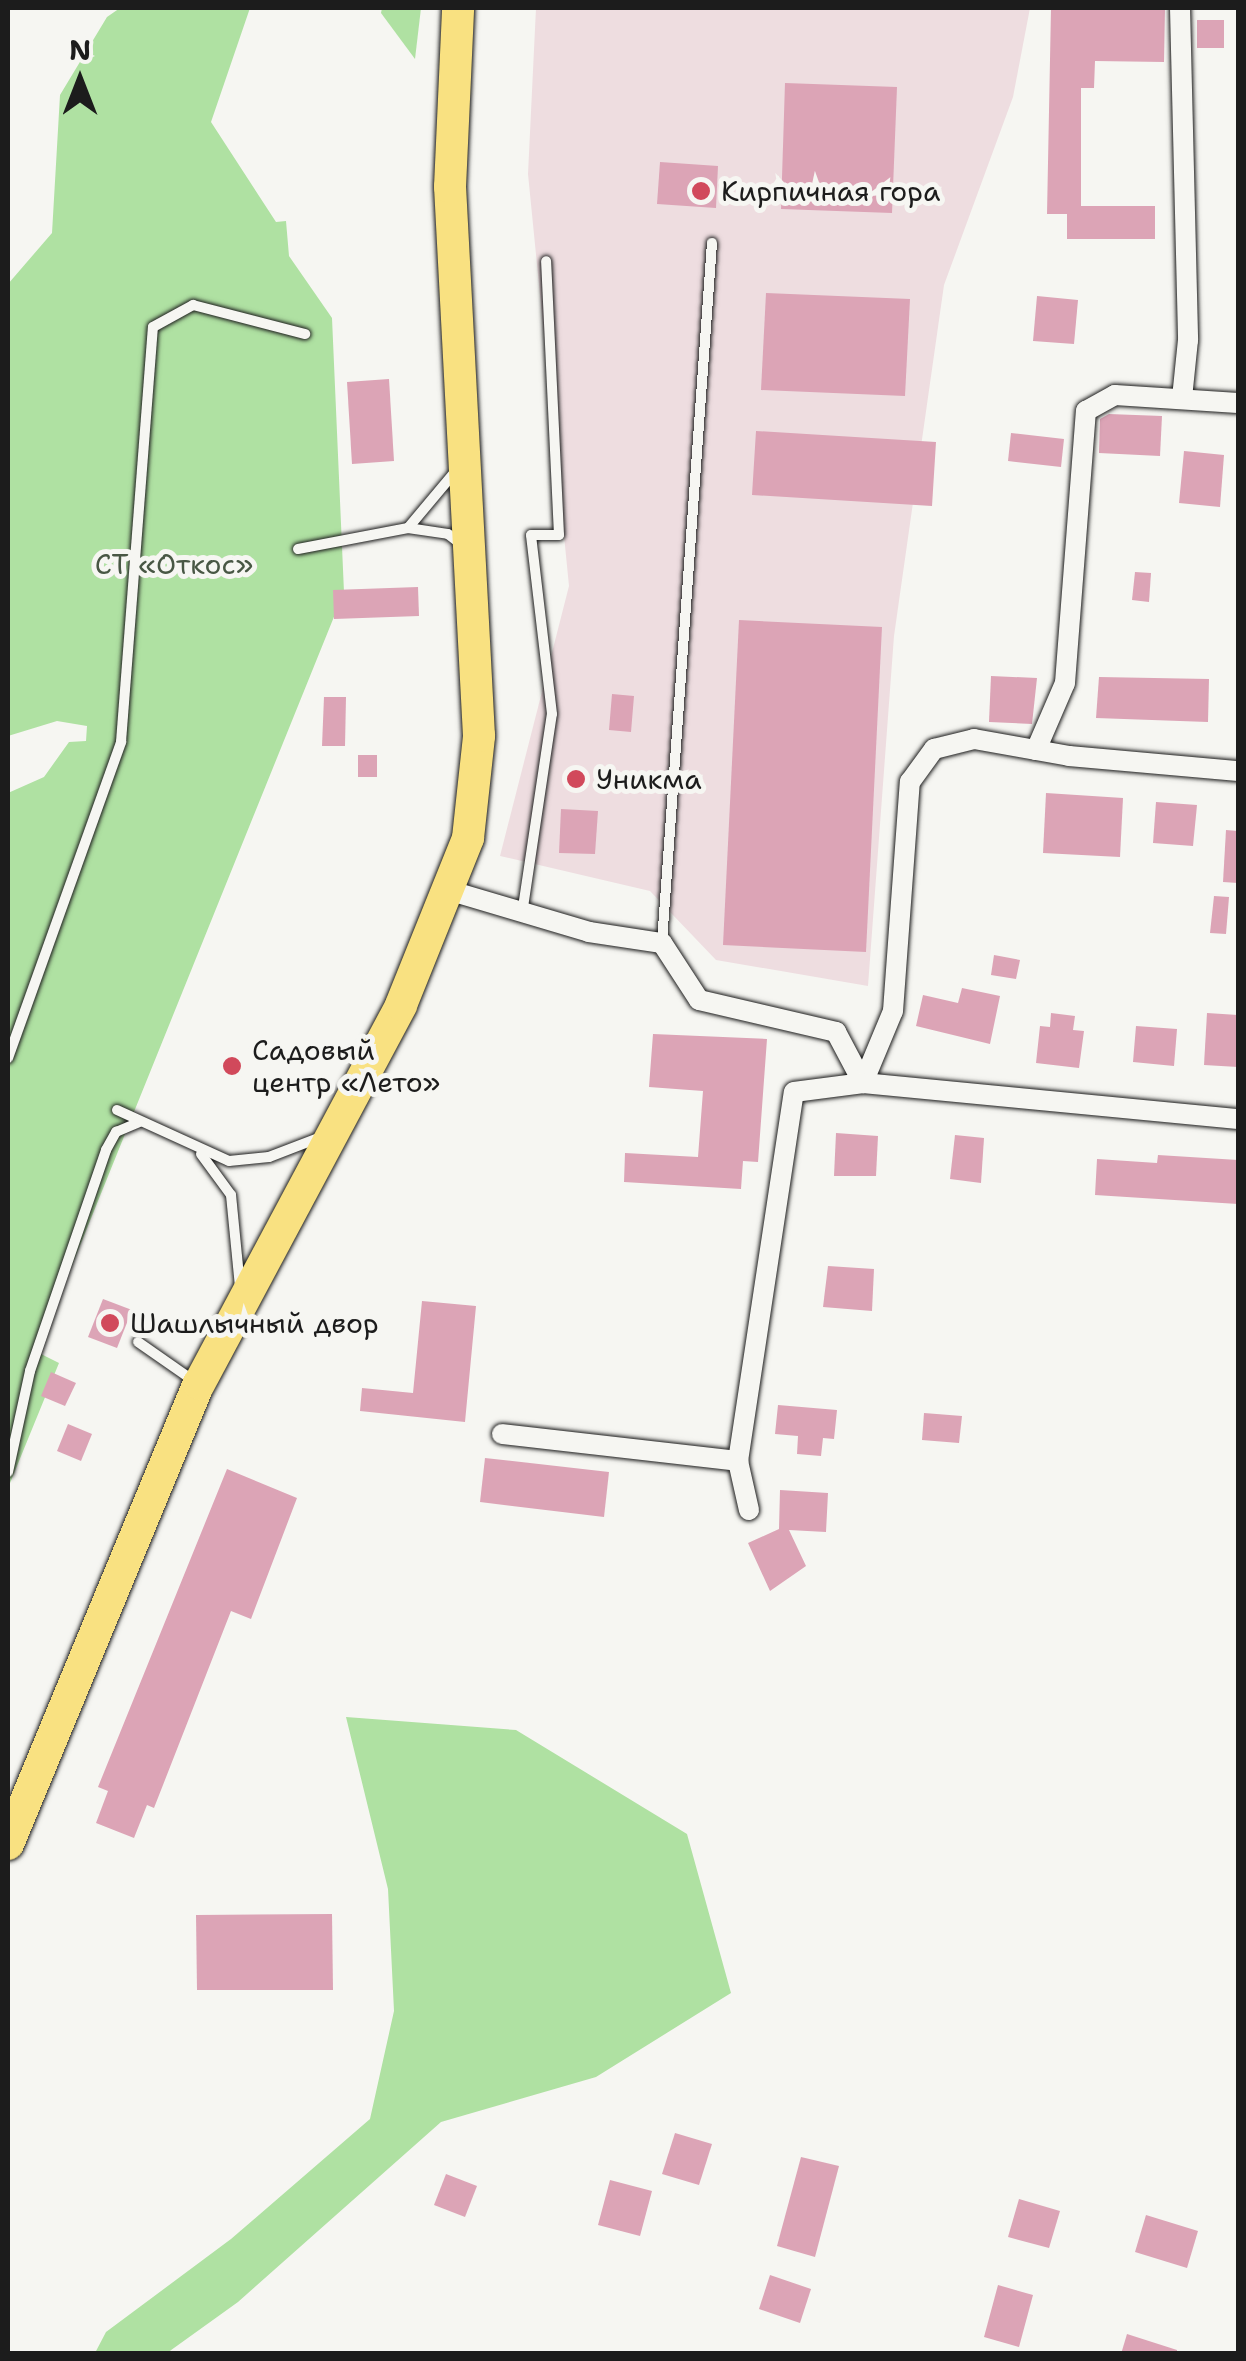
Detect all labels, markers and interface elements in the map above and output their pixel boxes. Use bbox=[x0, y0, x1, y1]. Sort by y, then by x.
north arrow bbox=[30, 30, 130, 130]
text: N bbox=[69, 31, 91, 69]
place label: Кирпичная гора bbox=[721, 174, 940, 208]
marker: Кирпичная гора bbox=[690, 180, 712, 202]
park label: СТ «Откос» bbox=[95, 547, 253, 581]
place label: Уникма bbox=[596, 762, 702, 796]
marker: Уникма bbox=[565, 768, 587, 790]
place label: Садовый центр «Лето» bbox=[252, 1033, 440, 1099]
marker: Садовый центр «Лето» bbox=[221, 1055, 243, 1077]
place label: Шашлычный двор bbox=[130, 1306, 379, 1340]
marker: Шашлычный двор bbox=[99, 1312, 121, 1334]

